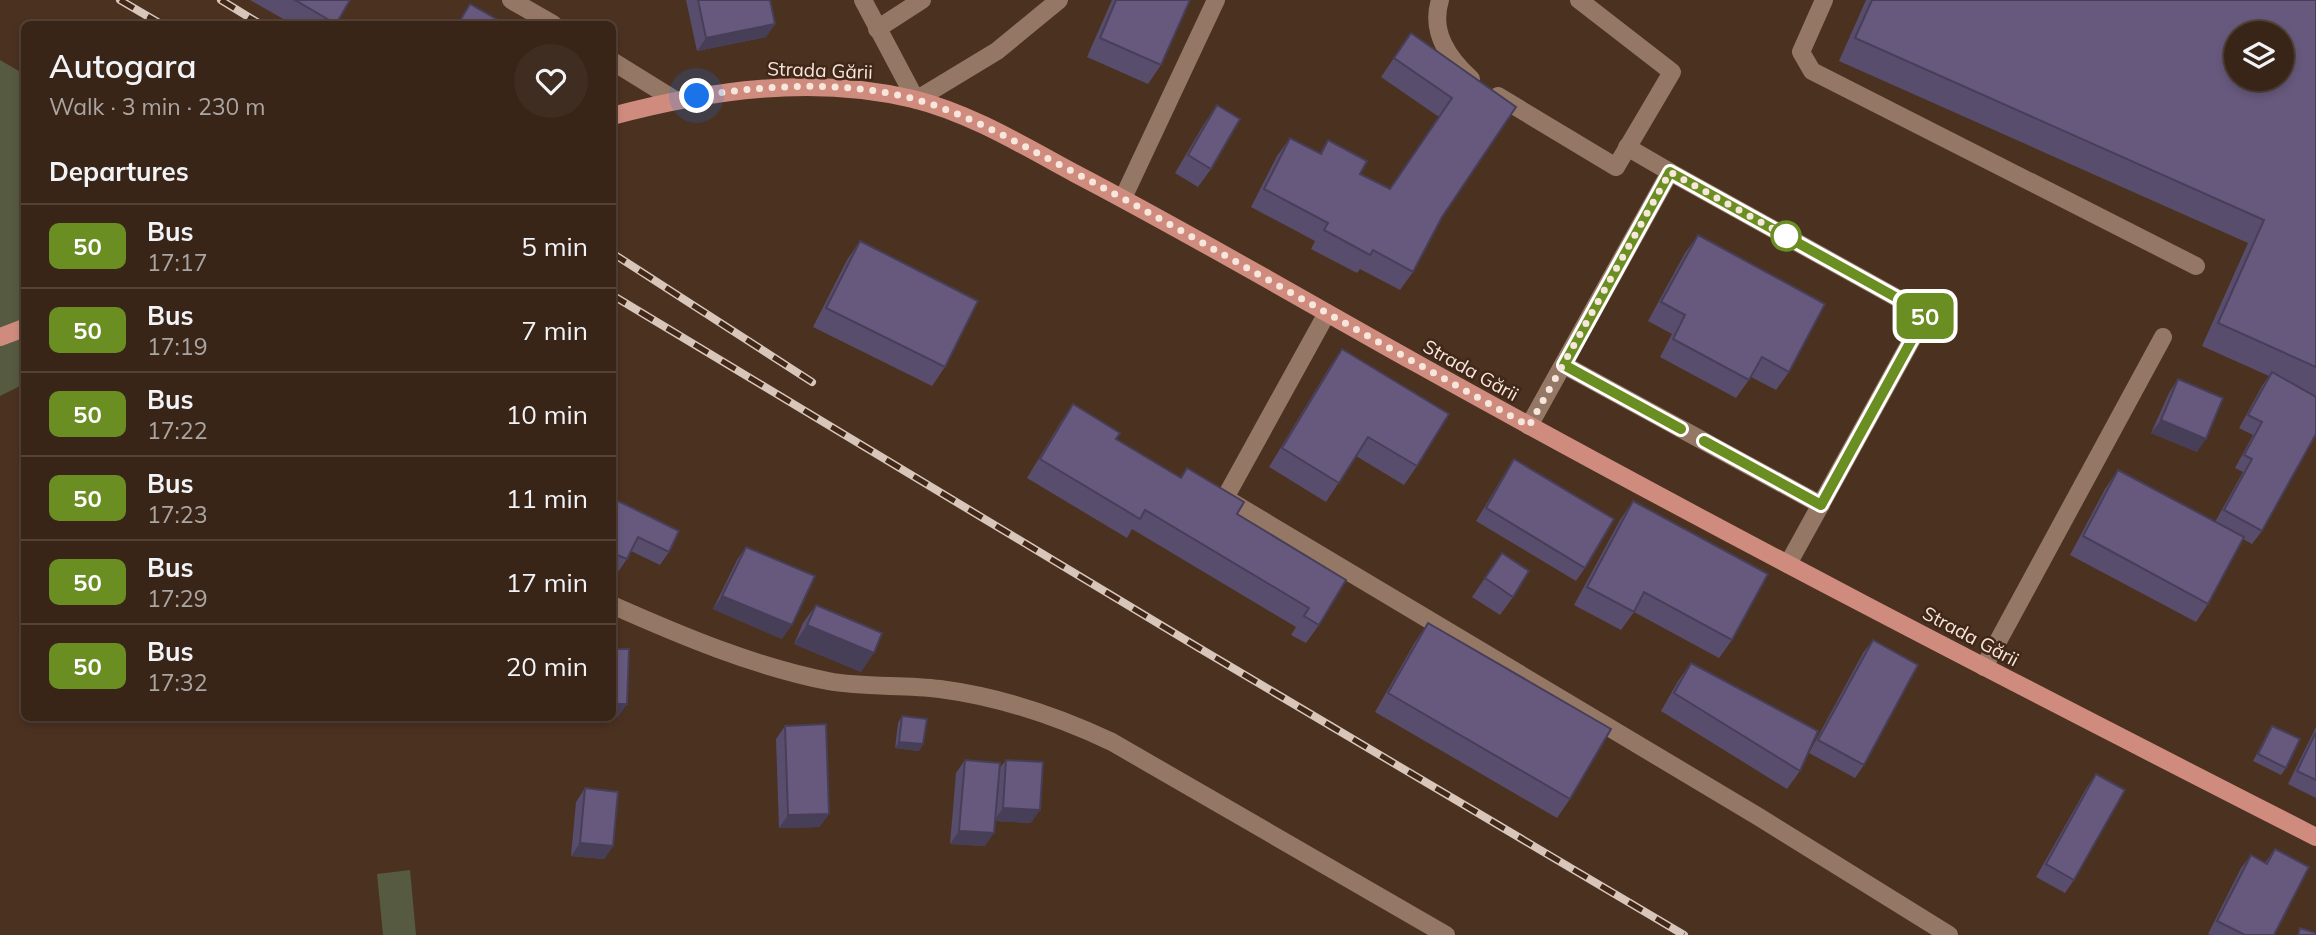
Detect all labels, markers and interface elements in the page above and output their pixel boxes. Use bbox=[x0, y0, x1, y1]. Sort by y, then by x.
map controls bbox=[2224, 21, 2294, 91]
button: layers bbox=[2224, 21, 2294, 91]
button: heart bbox=[514, 44, 588, 118]
text: Autogara bbox=[49, 45, 196, 86]
street label: Strada Gării bbox=[767, 56, 873, 84]
your location bbox=[679, 78, 714, 113]
text: Walk · 3 min · 230 m bbox=[49, 92, 266, 121]
text: Departures bbox=[49, 155, 189, 188]
text: Bus bbox=[147, 215, 193, 248]
unlabelled marker bbox=[1771, 221, 1801, 251]
text: 5 min bbox=[521, 230, 588, 263]
text: 50 bbox=[73, 231, 102, 261]
text: 17:17 bbox=[147, 248, 207, 277]
line badge: 50 bbox=[1894, 293, 1956, 339]
text: Bus bbox=[147, 299, 193, 332]
text: 50 bbox=[1911, 301, 1939, 331]
text: 7 min bbox=[521, 314, 588, 347]
text: 50 bbox=[73, 315, 102, 345]
text: 17:19 bbox=[147, 332, 207, 361]
street label: Strada Gării bbox=[1419, 334, 1523, 406]
text: Bus bbox=[147, 383, 193, 416]
text: 10 min bbox=[506, 398, 588, 431]
text: 50 bbox=[73, 399, 102, 429]
text: 17:22 bbox=[147, 416, 207, 445]
text: Bus bbox=[147, 467, 193, 500]
text: 11 min bbox=[506, 482, 588, 515]
text: 50 bbox=[73, 483, 102, 513]
text: 17:23 bbox=[147, 500, 207, 529]
text: Bus bbox=[147, 551, 193, 584]
text: 17 min bbox=[506, 566, 588, 599]
text: 50 bbox=[73, 567, 102, 597]
text: 17:29 bbox=[147, 584, 207, 613]
street label: Strada Gării bbox=[1919, 601, 2023, 671]
text: Bus bbox=[147, 635, 193, 668]
text: 20 min bbox=[506, 650, 588, 683]
text: 50 bbox=[73, 651, 102, 681]
text: 17:32 bbox=[147, 668, 207, 697]

